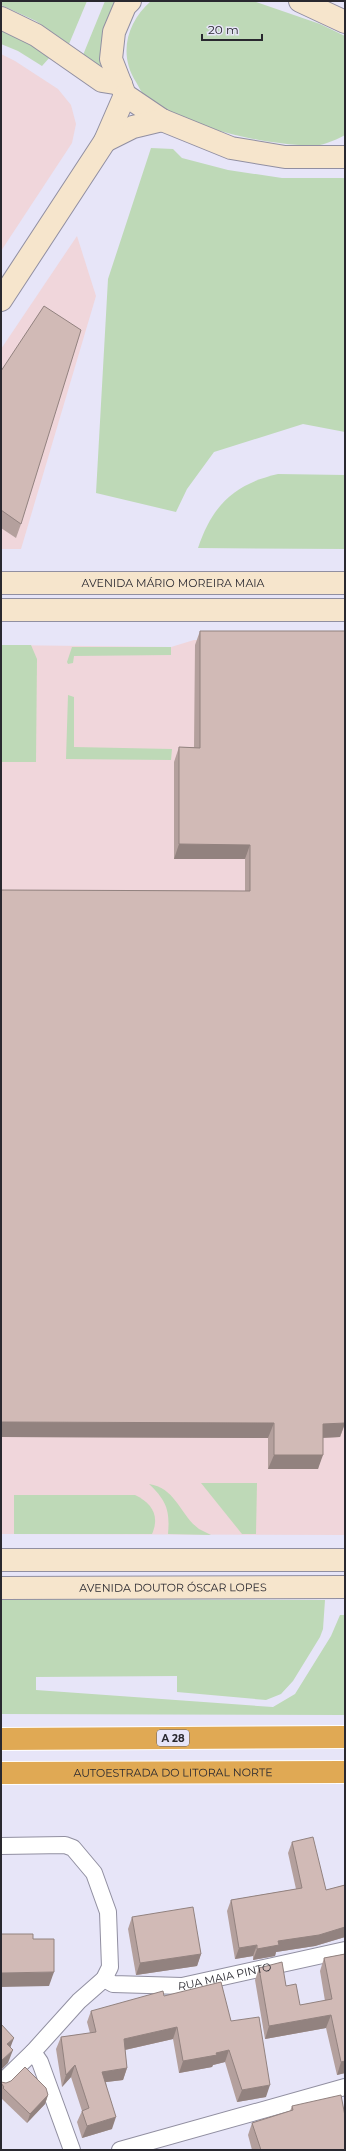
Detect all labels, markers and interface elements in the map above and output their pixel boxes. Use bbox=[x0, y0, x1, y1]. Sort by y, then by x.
scale bar bbox=[202, 16, 262, 42]
text: 20 m bbox=[208, 22, 239, 37]
street label: AVENIDA MÁRIO MOREIRA MAIA bbox=[82, 576, 265, 590]
street label: AVENIDA DOUTOR ÓSCAR LOPES bbox=[79, 1580, 267, 1595]
road number: A 28 bbox=[157, 1730, 189, 1746]
street label: AUTOESTRADA DO LITORAL NORTE bbox=[73, 1765, 273, 1780]
street label: RUA MAIA PINTO bbox=[178, 1959, 273, 1993]

